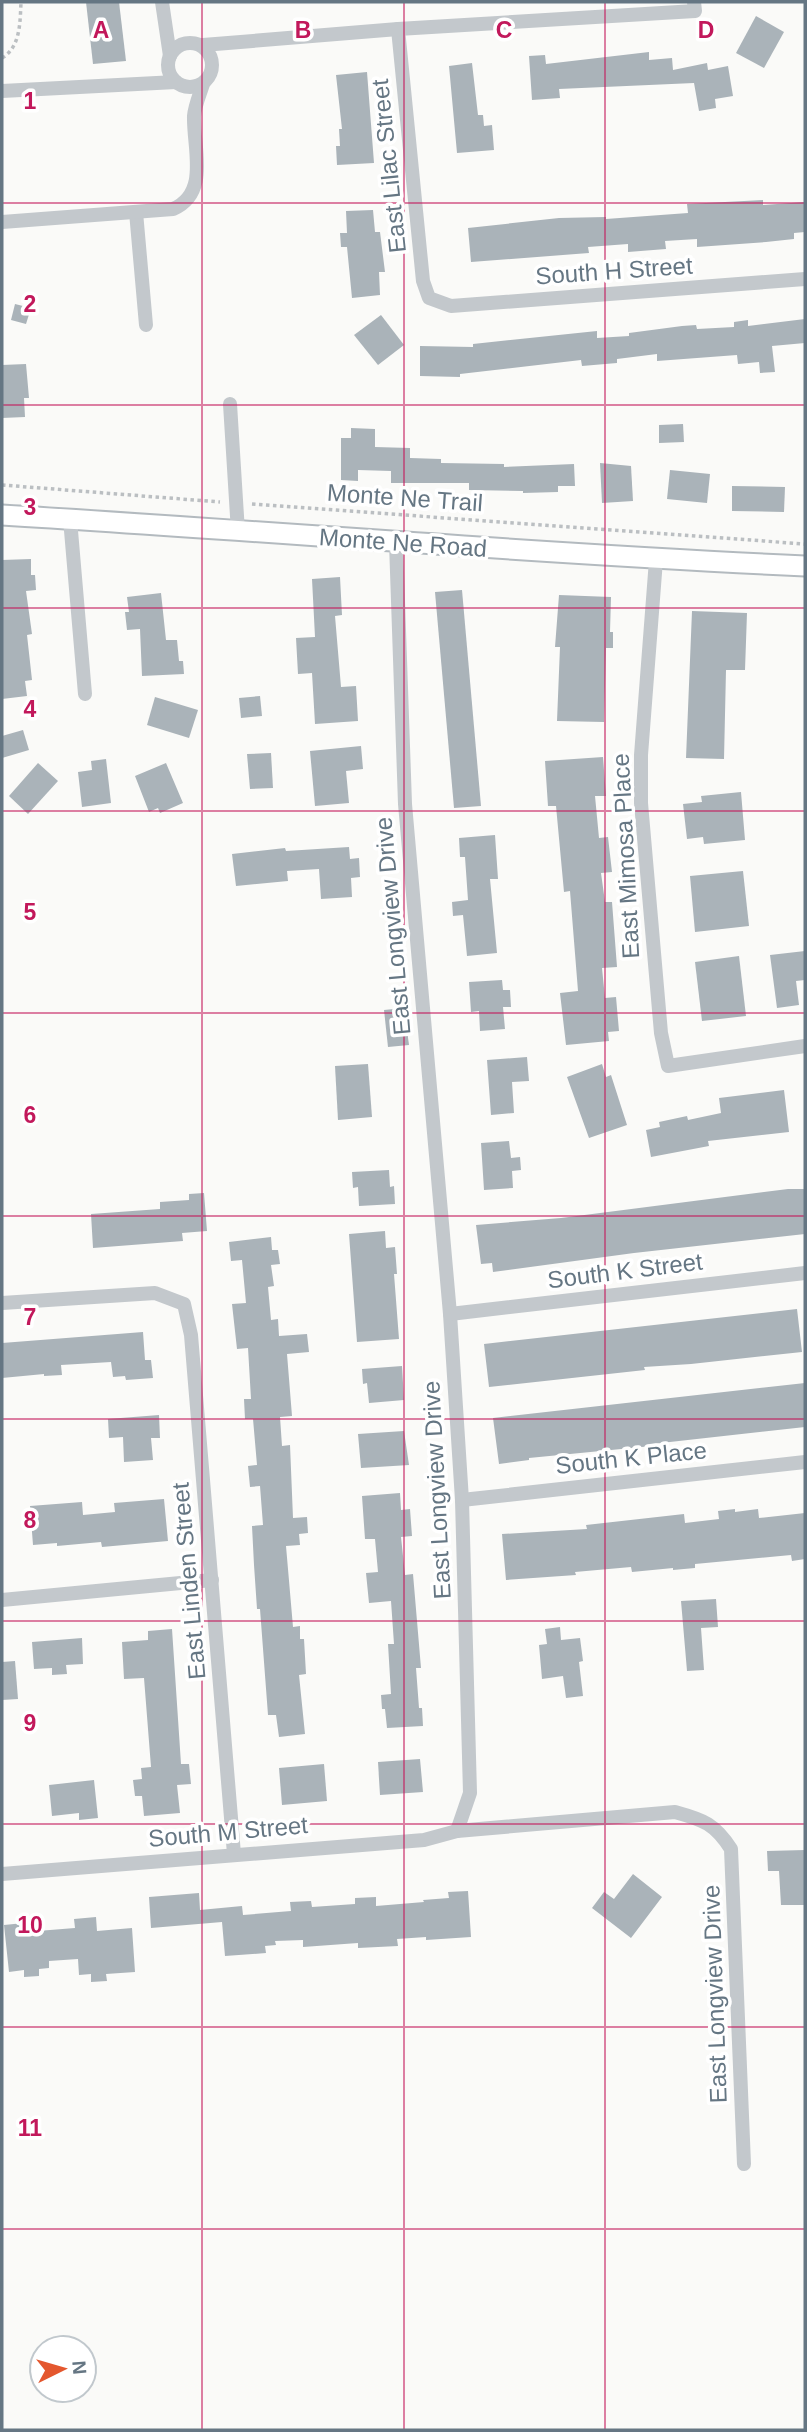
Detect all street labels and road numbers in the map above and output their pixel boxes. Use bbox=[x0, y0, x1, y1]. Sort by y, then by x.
street label: East Lilac Street bbox=[366, 77, 411, 254]
street label: South H Street bbox=[535, 252, 694, 289]
street label: Monte Ne Trail bbox=[326, 479, 484, 516]
street label: Monte Ne Road bbox=[318, 523, 488, 562]
street label: East Mimosa Place bbox=[607, 753, 644, 959]
street label: East Longview Drive bbox=[370, 816, 415, 1036]
street label: South K Street bbox=[546, 1248, 704, 1293]
street label: East Longview Drive bbox=[417, 1380, 456, 1600]
street label: South K Place bbox=[554, 1436, 708, 1479]
street label: East Linden Street bbox=[166, 1481, 211, 1681]
street label: South M Street bbox=[147, 1811, 309, 1852]
street label: East Longview Drive bbox=[697, 1884, 732, 2104]

